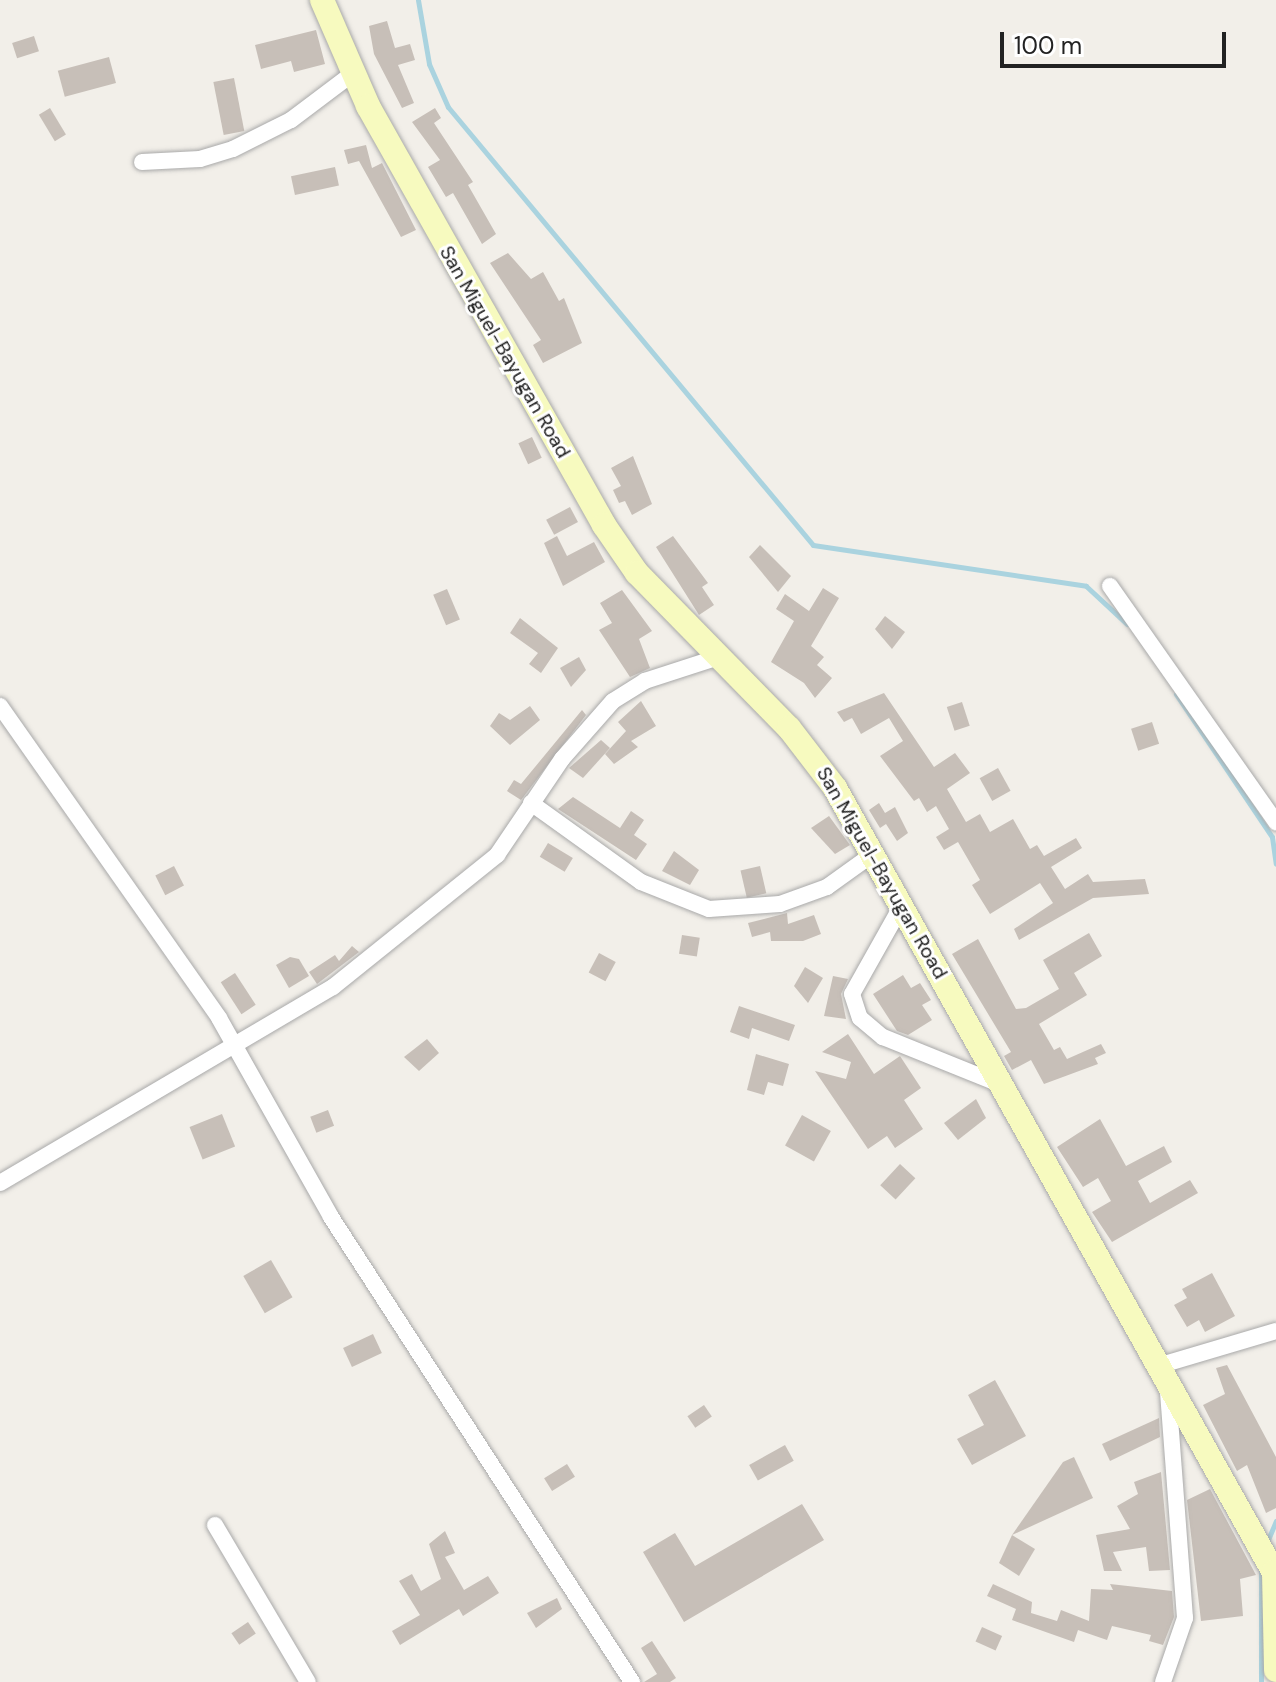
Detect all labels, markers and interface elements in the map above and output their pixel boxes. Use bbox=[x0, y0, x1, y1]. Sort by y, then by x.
scale bar bbox=[1004, 16, 1230, 66]
text: 100 m bbox=[1014, 30, 1082, 61]
street label: San Miguel-Bayugan Road bbox=[434, 242, 576, 462]
street label: San Miguel-Bayugan Road bbox=[811, 763, 953, 983]

